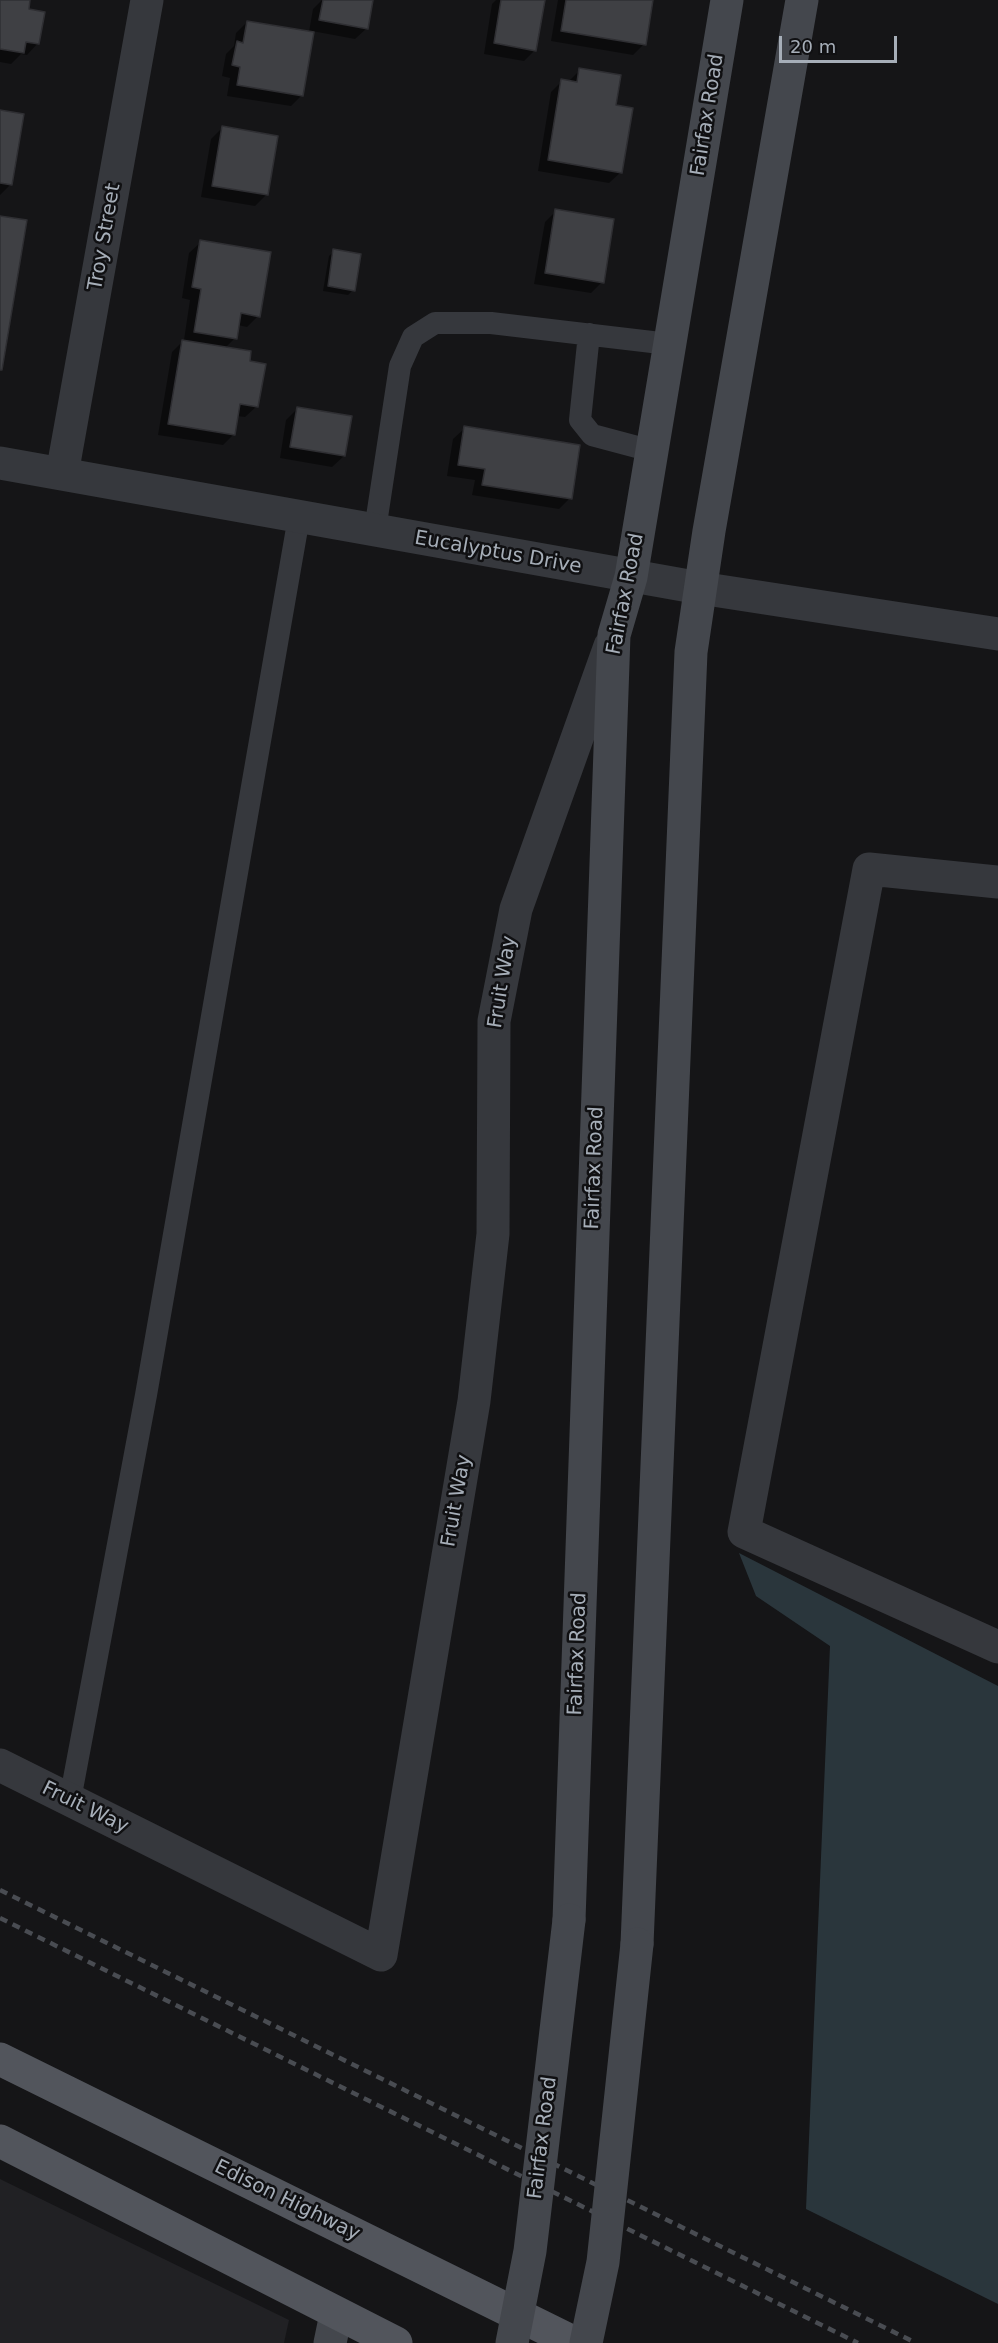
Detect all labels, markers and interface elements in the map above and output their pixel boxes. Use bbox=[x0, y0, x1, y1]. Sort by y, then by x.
scale bar bbox=[782, 24, 900, 62]
text: 20 m bbox=[790, 36, 836, 57]
street label: Fairfax Road bbox=[686, 52, 730, 178]
street label: Troy Street bbox=[84, 182, 126, 292]
street label: Eucalyptus Drive bbox=[413, 526, 583, 580]
street label: Fairfax Road bbox=[602, 531, 650, 657]
street label: Fruit Way bbox=[484, 934, 522, 1030]
street label: Fairfax Road bbox=[581, 1106, 609, 1230]
street label: Fruit Way bbox=[437, 1453, 477, 1549]
street label: Fairfax Road bbox=[564, 1592, 592, 1716]
street label: Fruit Way bbox=[38, 1777, 132, 1839]
street label: Fairfax Road bbox=[524, 2075, 562, 2201]
street label: Edison Highway bbox=[210, 2155, 364, 2247]

